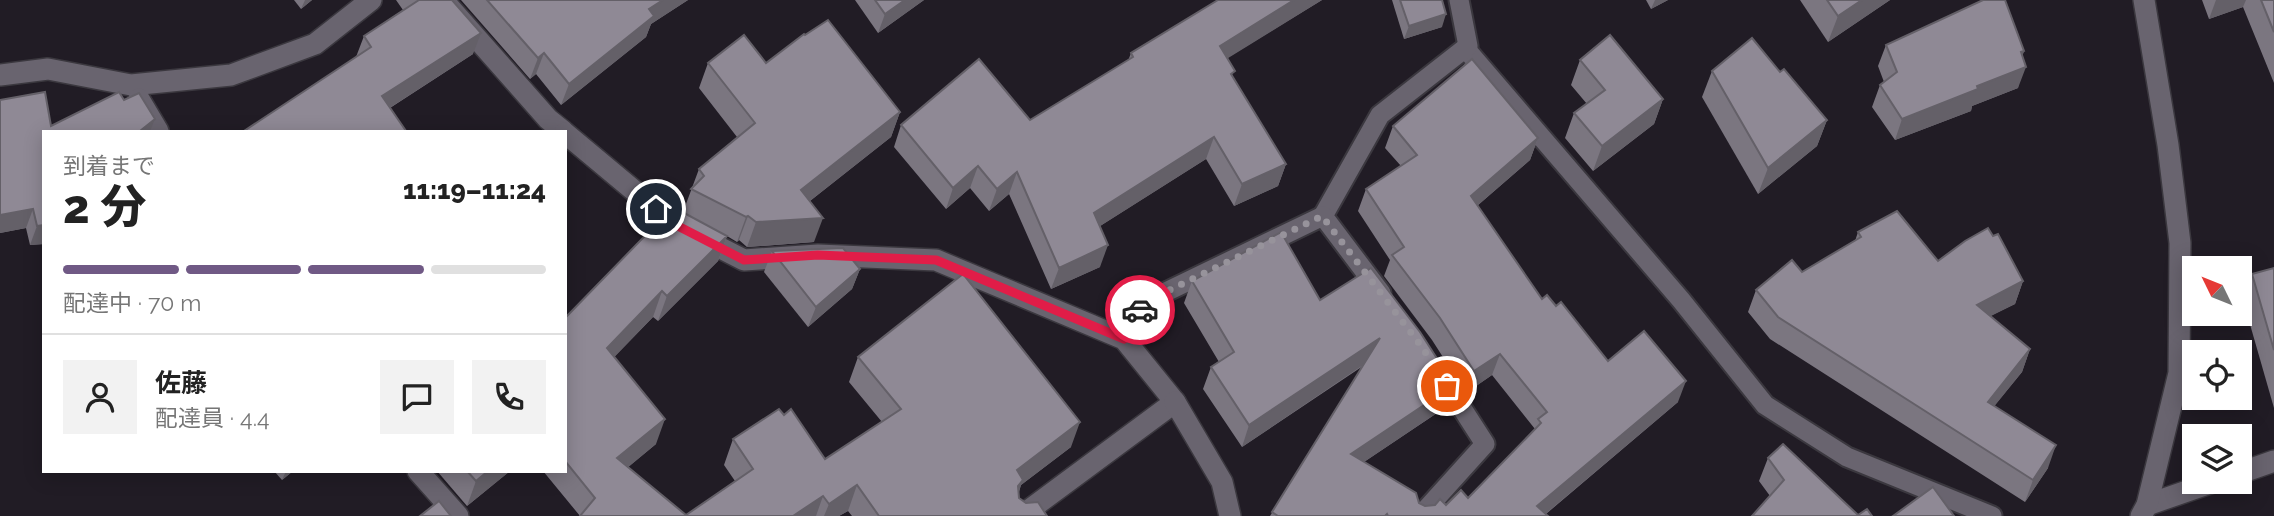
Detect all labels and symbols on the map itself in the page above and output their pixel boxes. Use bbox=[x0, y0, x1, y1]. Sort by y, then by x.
pin bbox=[626, 179, 686, 239]
north arrow bbox=[2182, 256, 2252, 326]
courier bbox=[1105, 275, 1175, 345]
pin bbox=[1417, 356, 1477, 416]

